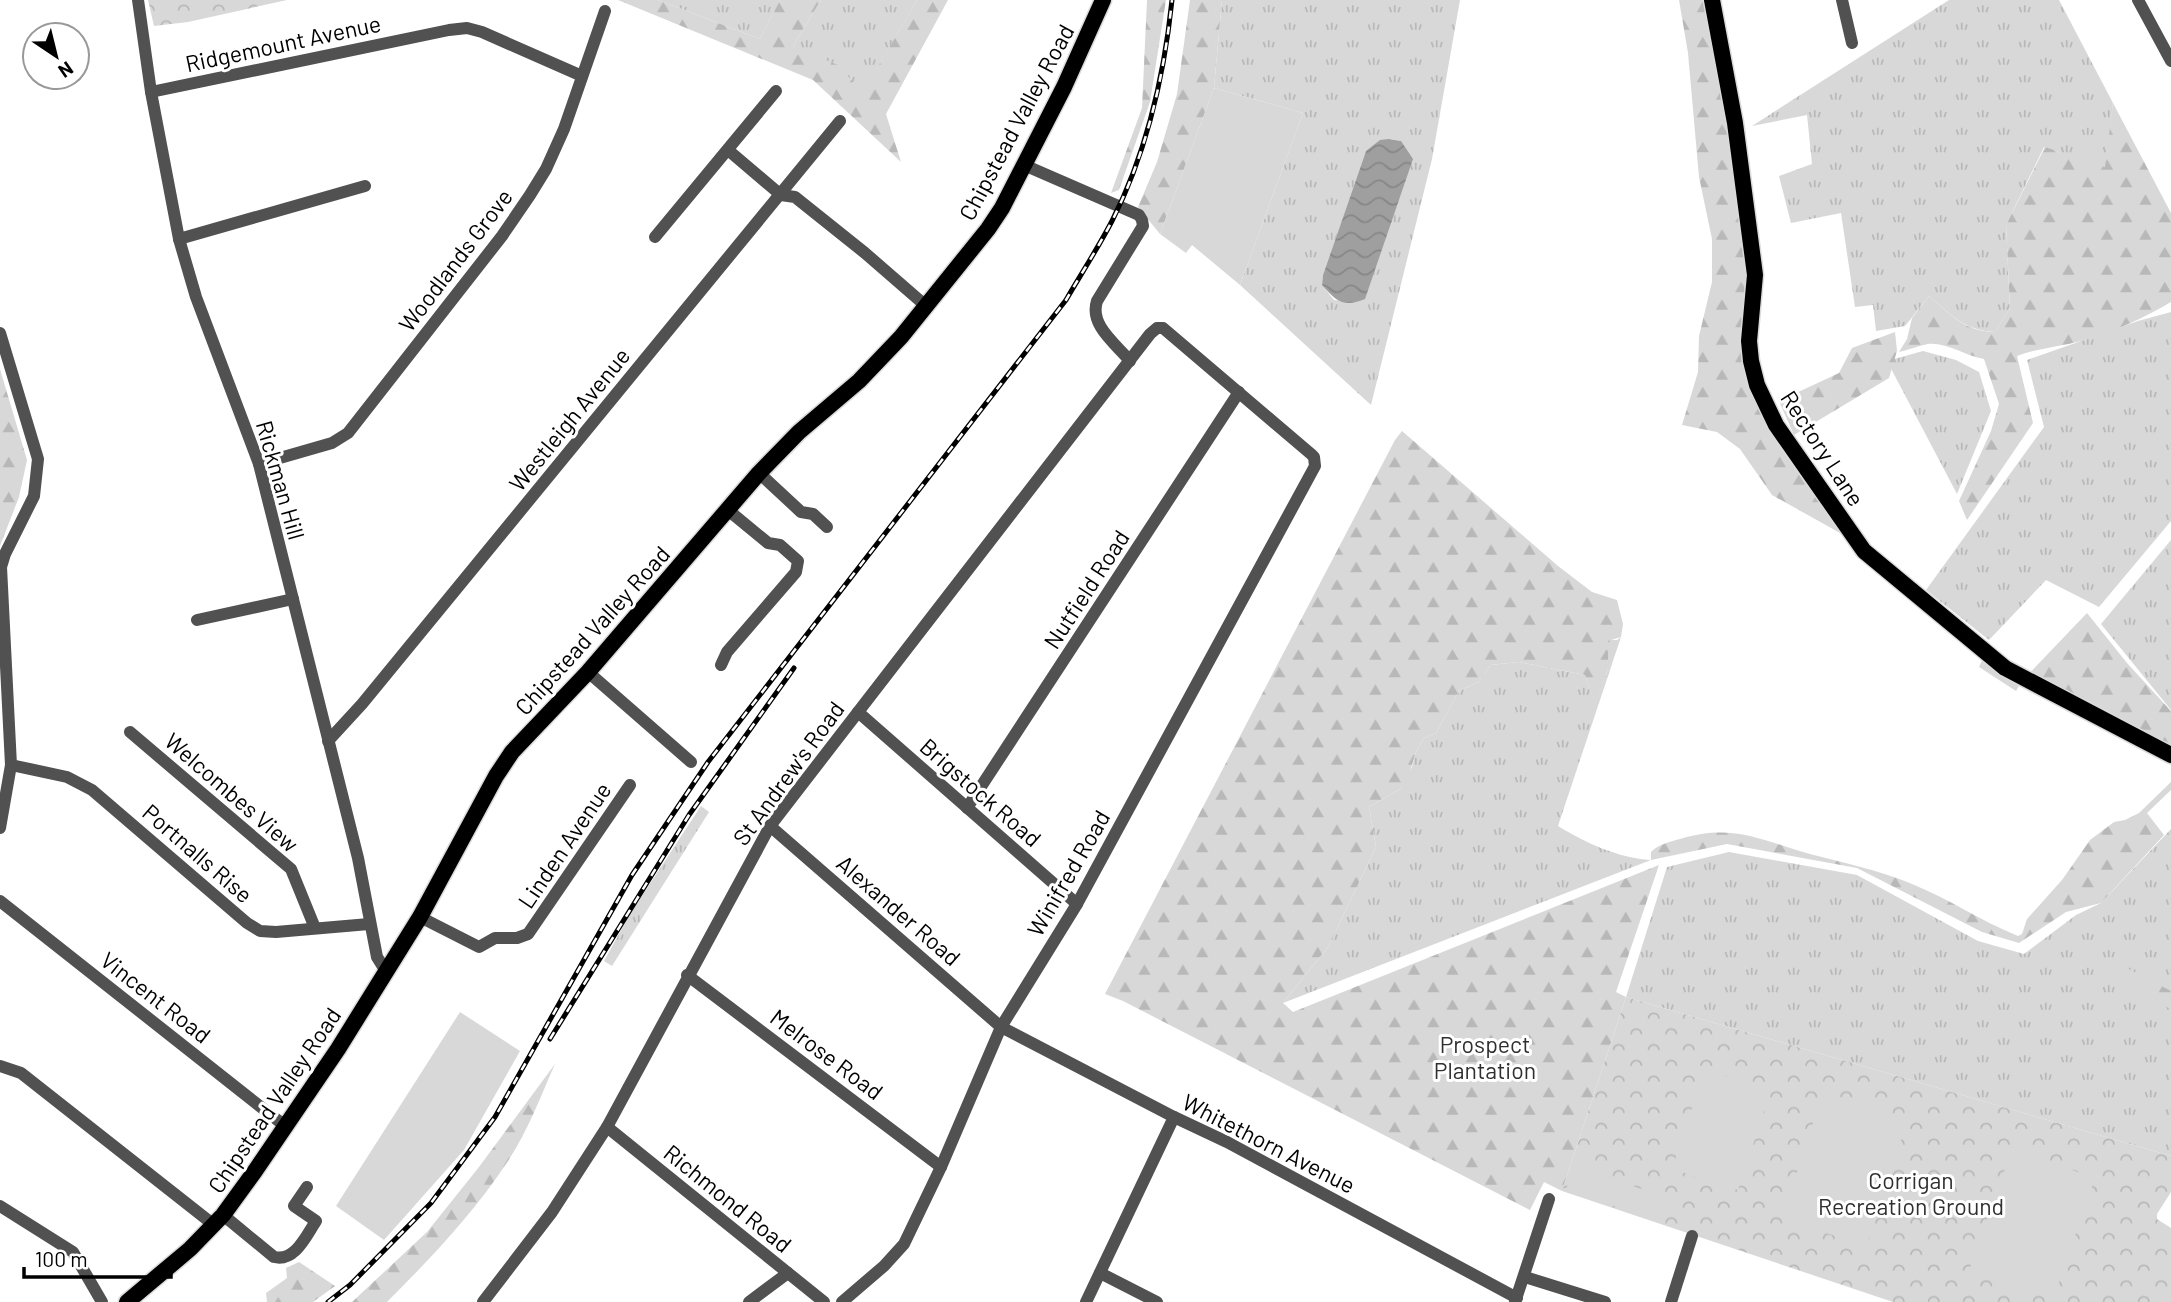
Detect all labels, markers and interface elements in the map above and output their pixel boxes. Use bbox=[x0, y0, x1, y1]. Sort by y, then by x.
street label: Ridgemount Avenue bbox=[183, 9, 383, 77]
street label: Chipstead Valley Road bbox=[953, 19, 1079, 225]
north arrow bbox=[21, 21, 91, 91]
text: N bbox=[54, 57, 78, 83]
street label: Woodlands Grove bbox=[392, 183, 518, 337]
street label: Westleigh Avenue bbox=[503, 342, 635, 496]
street label: Rectory Lane bbox=[1775, 385, 1871, 511]
street label: Rickman Hill bbox=[251, 417, 311, 543]
street label: Nutfield Road bbox=[1037, 524, 1135, 654]
street label: Chipstead Valley Road bbox=[509, 540, 675, 720]
street label: St Andrew's Road bbox=[726, 696, 850, 850]
street label: Welcombes View bbox=[159, 726, 305, 858]
street label: Brigstock Road bbox=[915, 732, 1047, 852]
street label: Linden Avenue bbox=[512, 777, 616, 913]
street label: Portnalls Rise bbox=[137, 798, 259, 908]
street label: Winifred Road bbox=[1021, 805, 1115, 941]
street label: Alexander Road bbox=[831, 849, 967, 971]
street label: Vincent Road bbox=[95, 945, 217, 1049]
street label: Chipstead Valley Road bbox=[201, 1002, 347, 1198]
street label: Melrose Road bbox=[765, 1003, 889, 1105]
park label: Prospect Plantation bbox=[1434, 1030, 1536, 1084]
street label: Whitethorn Avenue bbox=[1178, 1087, 1360, 1199]
street label: Richmond Road bbox=[659, 1138, 797, 1258]
park label: Corrigan Recreation Ground bbox=[1818, 1166, 2004, 1220]
scale bar bbox=[24, 1236, 172, 1280]
text: 100 m bbox=[35, 1246, 88, 1271]

